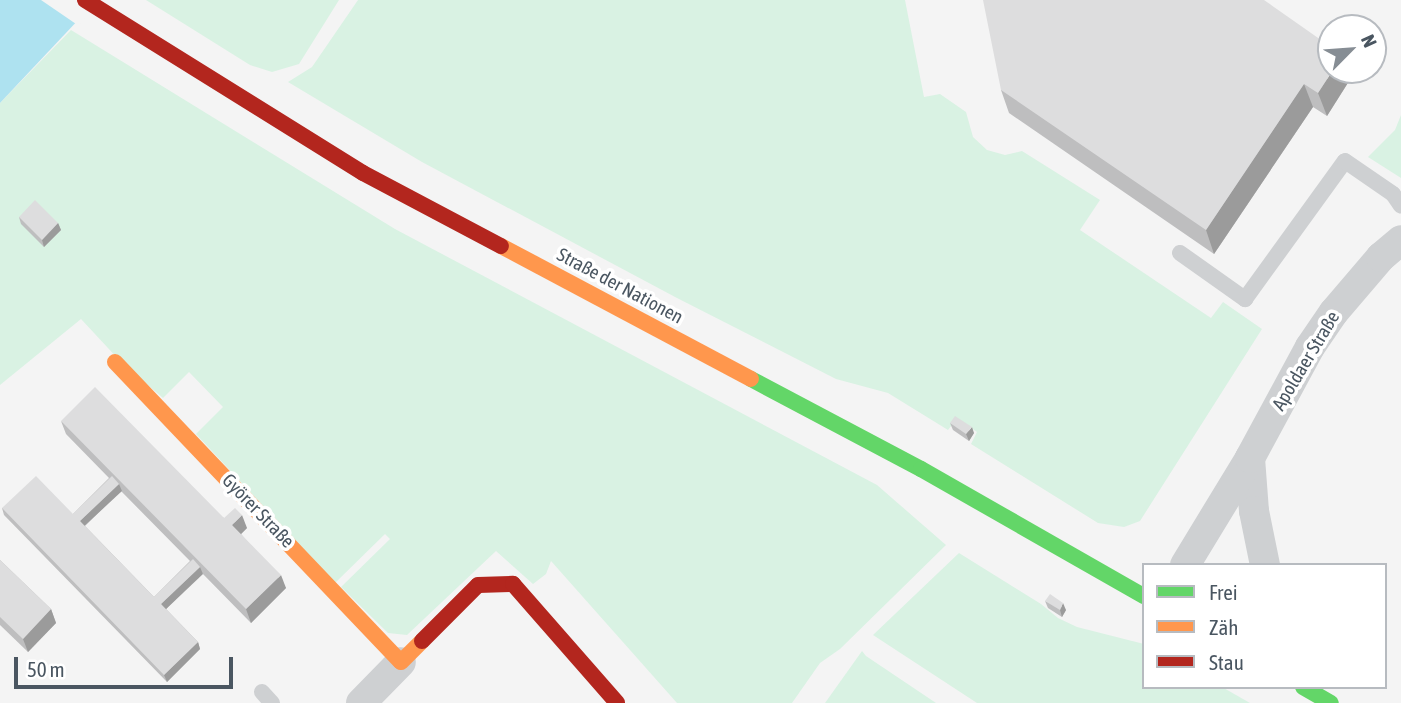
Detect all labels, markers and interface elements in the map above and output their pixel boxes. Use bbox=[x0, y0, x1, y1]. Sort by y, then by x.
north arrow bbox=[1317, 14, 1387, 84]
text: N bbox=[1357, 31, 1382, 51]
street label: Straße der Nationen bbox=[553, 243, 687, 329]
street label: Apoldaer Straße bbox=[1267, 307, 1345, 415]
street label: Györer Straße bbox=[217, 469, 299, 553]
legend bbox=[1142, 563, 1387, 689]
text: Frei bbox=[1209, 580, 1238, 604]
text: Zäh bbox=[1209, 615, 1238, 639]
scale bar bbox=[18, 644, 236, 688]
text: Stau bbox=[1209, 650, 1244, 674]
text: 50 m bbox=[27, 657, 65, 681]

